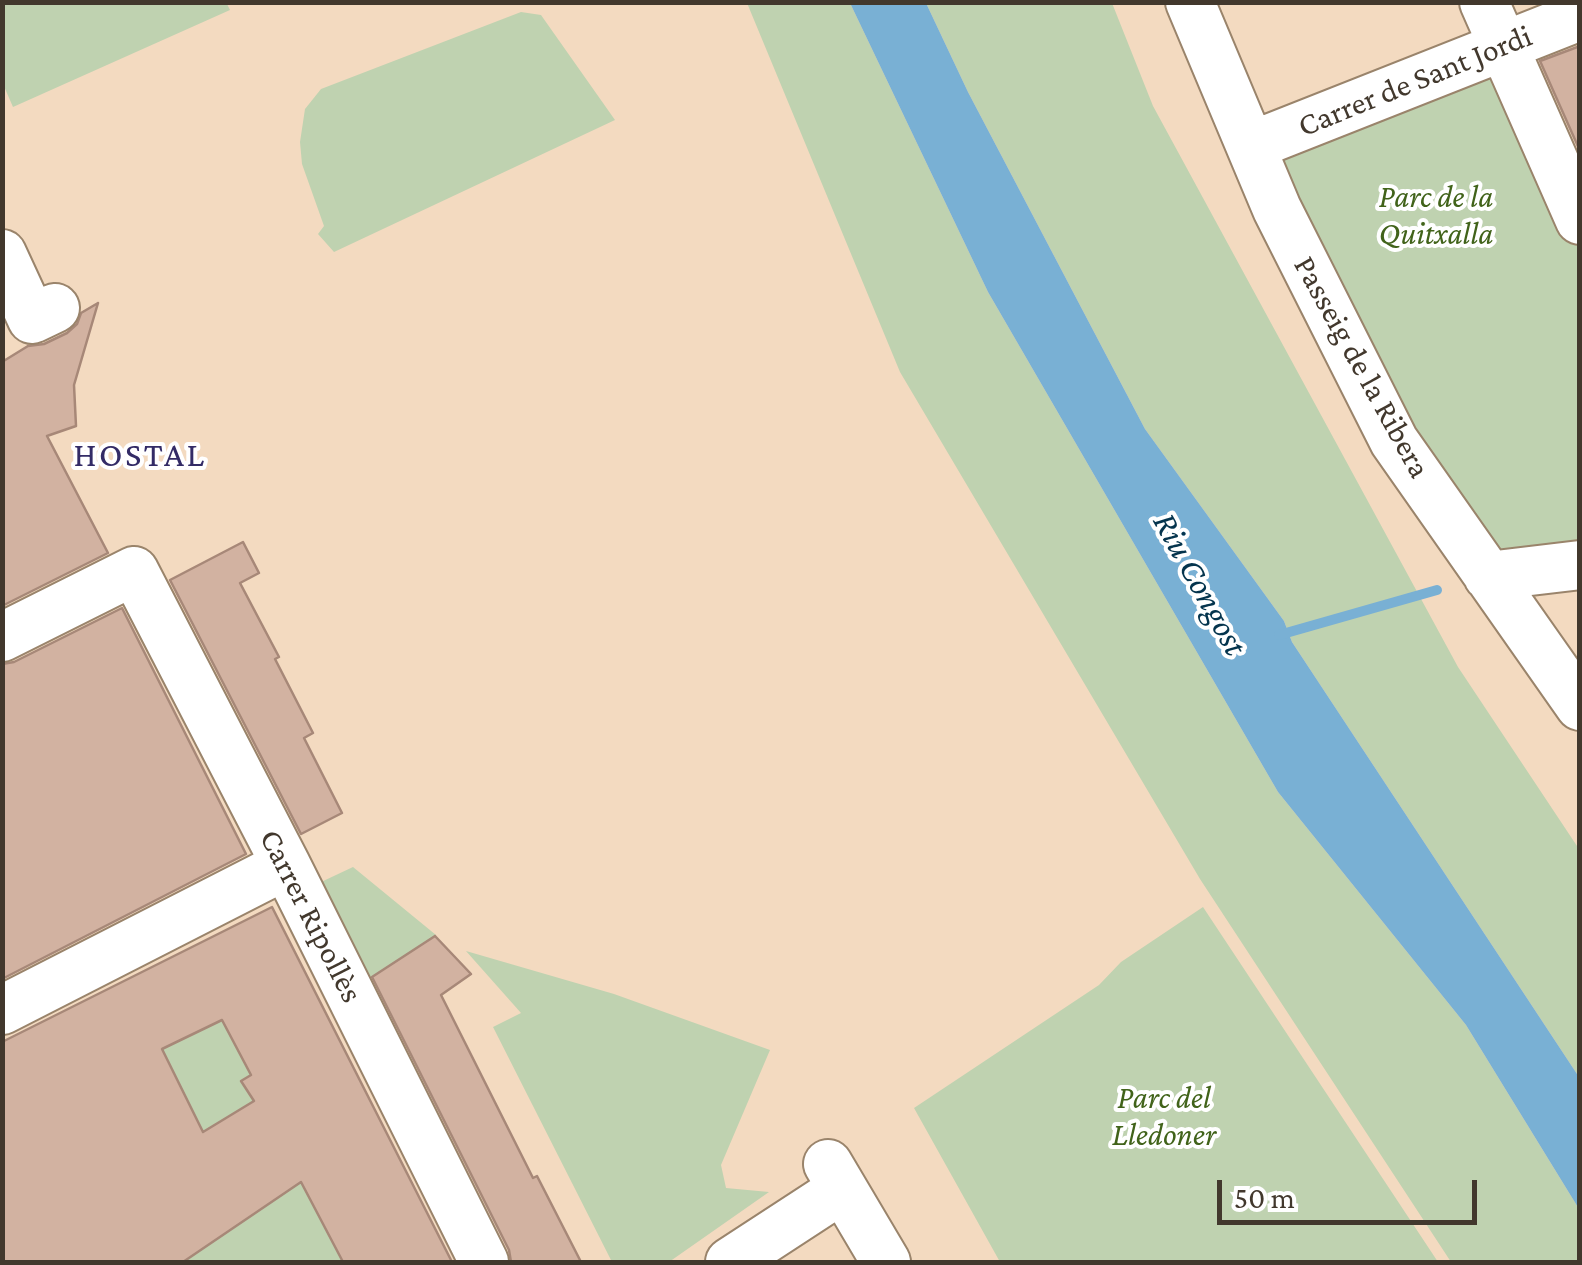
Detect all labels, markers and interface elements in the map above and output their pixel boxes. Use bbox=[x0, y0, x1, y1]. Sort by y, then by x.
street label: Carrer de Sant Jordi bbox=[1292, 17, 1538, 145]
park label: Parc de la Quitxalla bbox=[1379, 178, 1493, 253]
street label: Passeig de la Ribera bbox=[1285, 249, 1439, 485]
district label: HOSTAL bbox=[74, 434, 206, 476]
water label: Riu Congost bbox=[1144, 505, 1256, 663]
street label: Carrer Ripollès bbox=[251, 823, 371, 1009]
park label: Parc del Lledoner bbox=[1112, 1079, 1216, 1154]
scale bar bbox=[1222, 1160, 1482, 1222]
text: 50 m bbox=[1234, 1181, 1295, 1214]

